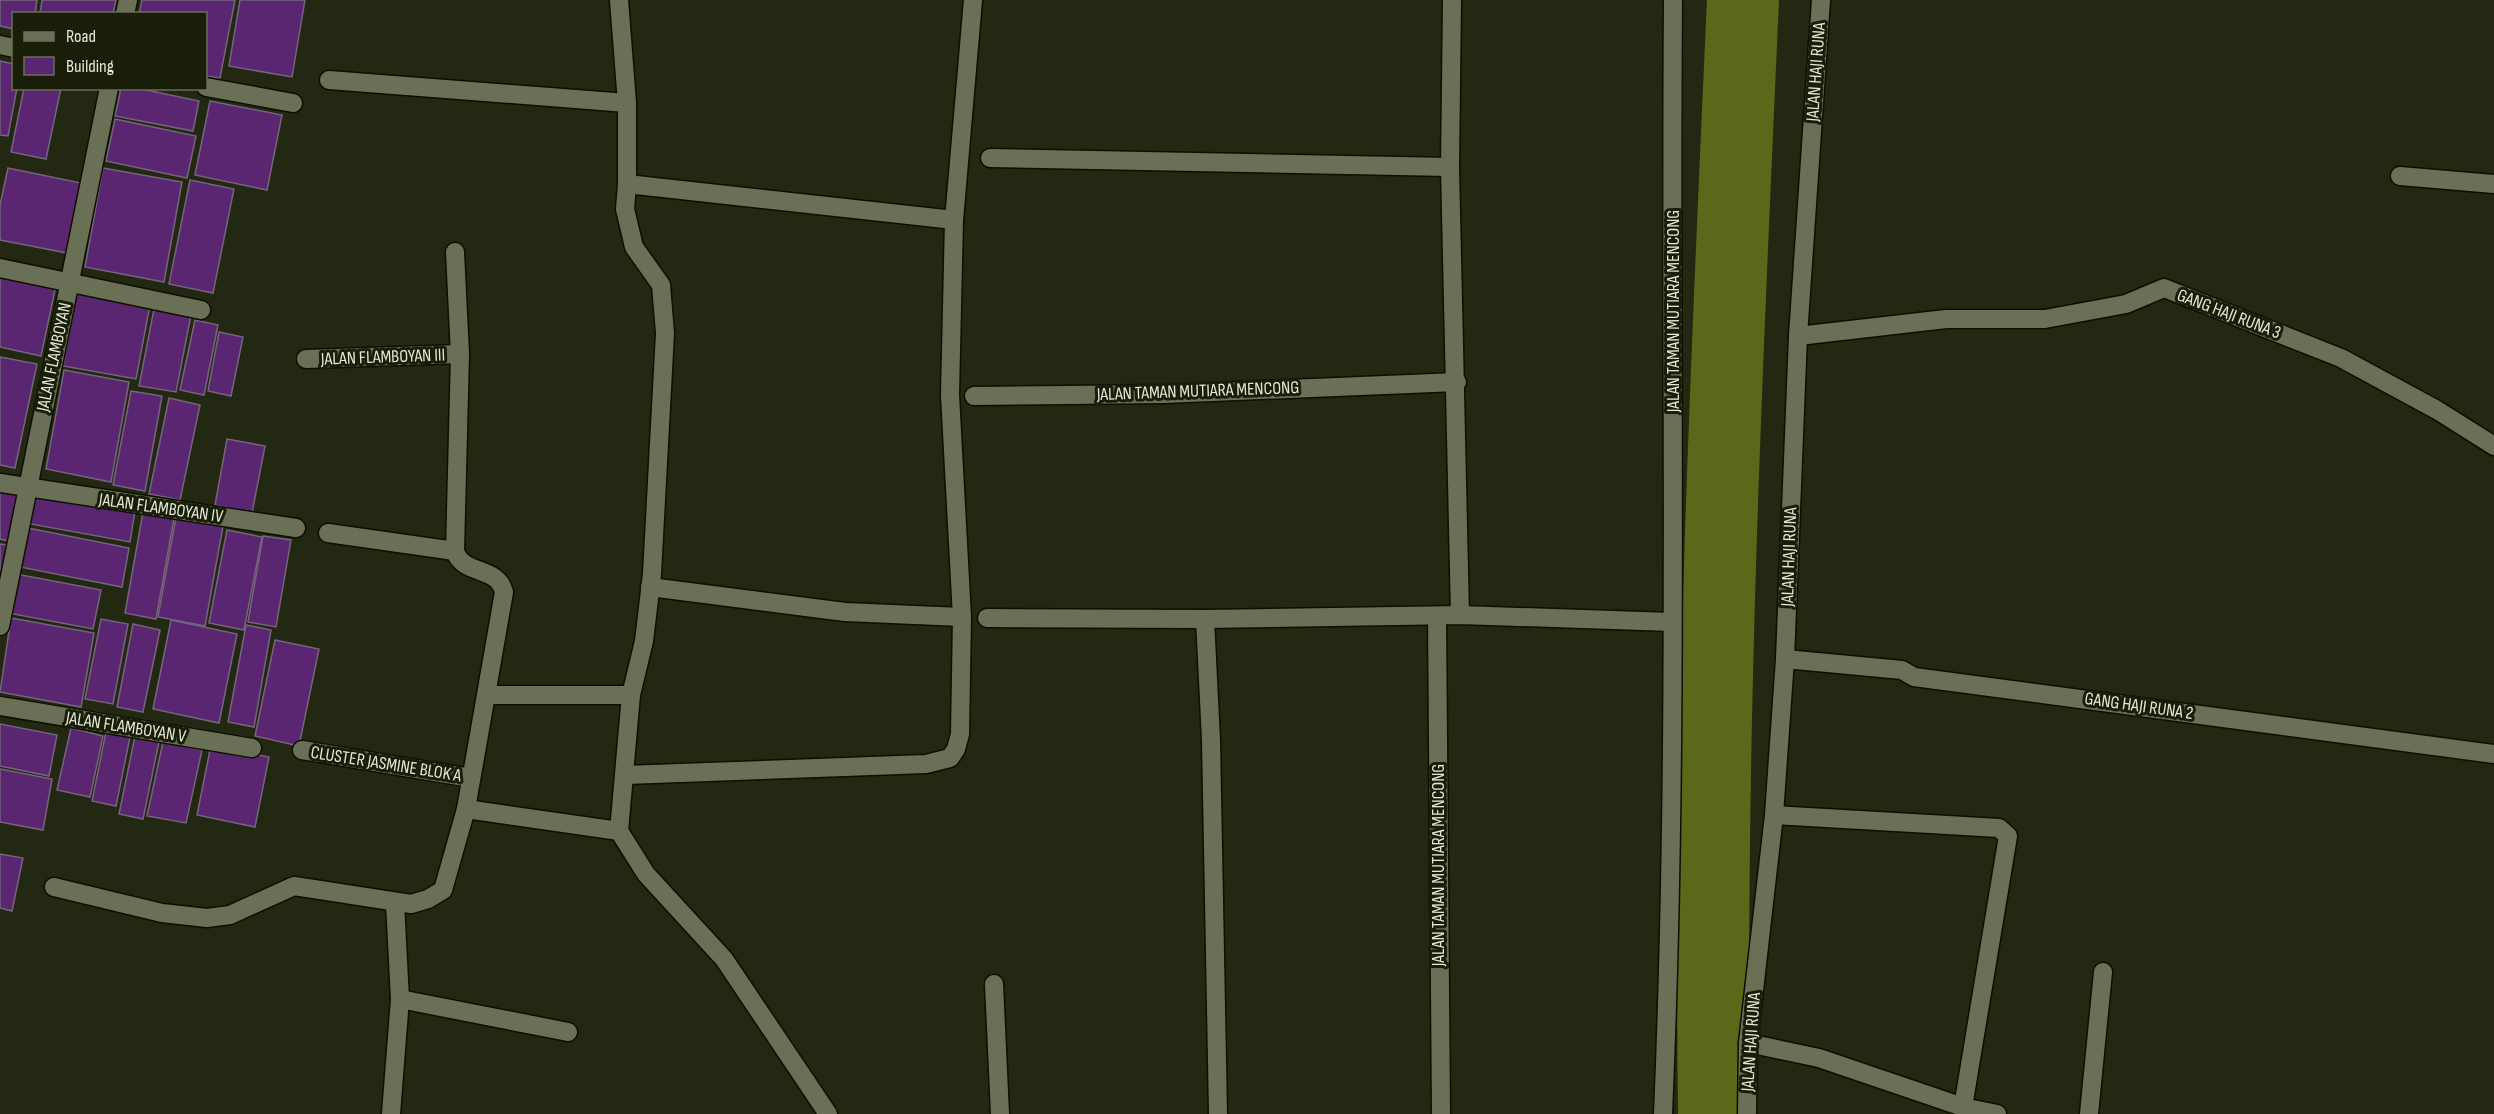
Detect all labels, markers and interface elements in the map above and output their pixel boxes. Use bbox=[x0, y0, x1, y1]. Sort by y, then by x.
legend bbox=[12, 12, 207, 90]
street label: JALAN HAJI RUNA bbox=[1802, 21, 1830, 123]
text: Road bbox=[66, 26, 96, 47]
text: Building bbox=[66, 56, 114, 77]
street label: JALAN TAMAN MUTIARA MENCONG bbox=[1663, 210, 1684, 413]
street label: GANG HAJI RUNA 3 bbox=[2174, 285, 2284, 343]
street label: JALAN FLAMBOYAN bbox=[32, 301, 76, 414]
street label: JALAN FLAMBOYAN III bbox=[320, 344, 445, 370]
street label: JALAN TAMAN MUTIARA MENCONG bbox=[1095, 377, 1300, 405]
street label: JALAN FLAMBOYAN IV bbox=[97, 489, 224, 527]
street label: JALAN HAJI RUNA bbox=[1777, 507, 1801, 608]
street label: GANG HAJI RUNA 2 bbox=[2083, 688, 2195, 724]
street label: JALAN FLAMBOYAN V bbox=[63, 707, 188, 747]
street label: CLUSTER JASMINE BLOK A bbox=[309, 742, 463, 786]
street label: JALAN TAMAN MUTIARA MENCONG bbox=[1428, 764, 1449, 967]
street label: JALAN HAJI RUNA bbox=[1737, 991, 1765, 1093]

